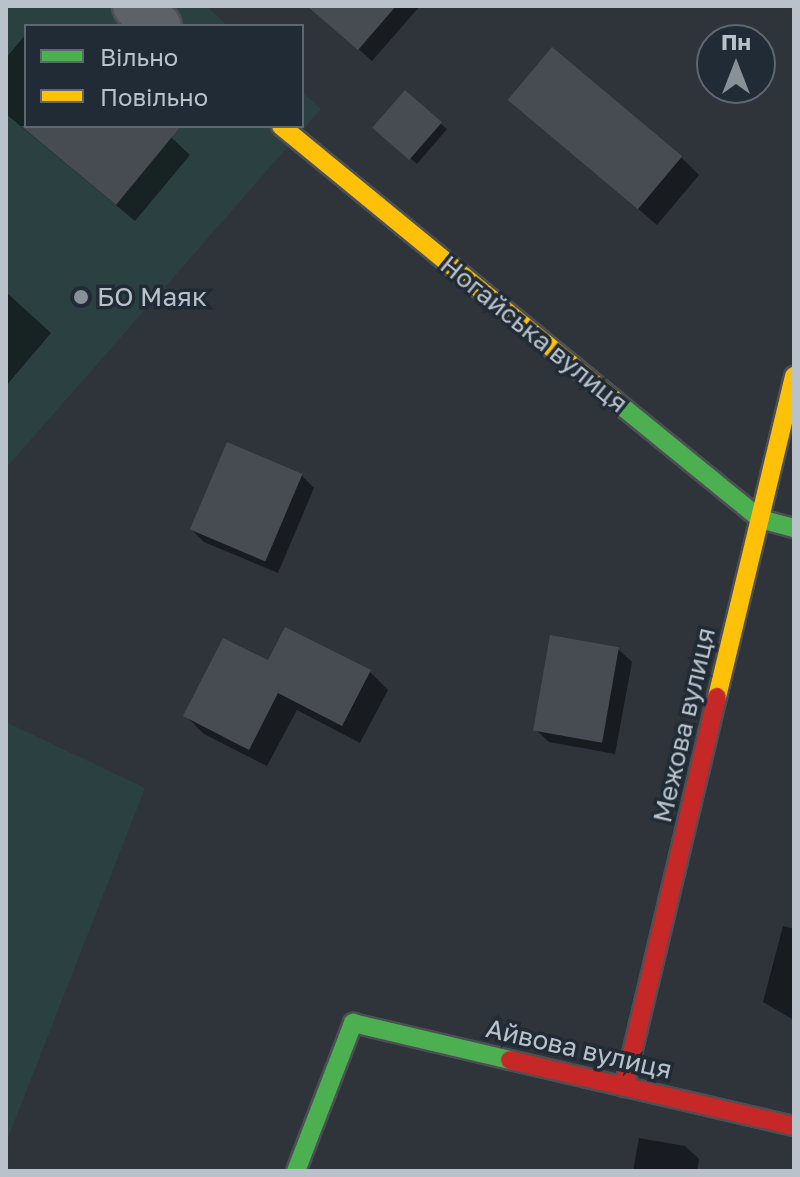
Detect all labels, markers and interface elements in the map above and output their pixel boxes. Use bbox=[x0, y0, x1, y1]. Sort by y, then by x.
legend bbox=[24, 24, 304, 128]
north arrow bbox=[696, 24, 776, 104]
text: Пн bbox=[721, 28, 751, 55]
text: Вільно bbox=[100, 42, 178, 71]
text: Повільно bbox=[100, 82, 208, 111]
street label: Ногайська вулиця bbox=[434, 249, 634, 419]
place label: БО Маяк bbox=[97, 281, 207, 313]
marker: БО Маяк bbox=[72, 288, 90, 306]
street label: Межова вулиця bbox=[646, 624, 722, 826]
street label: Айвова вулиця bbox=[483, 1012, 675, 1086]

